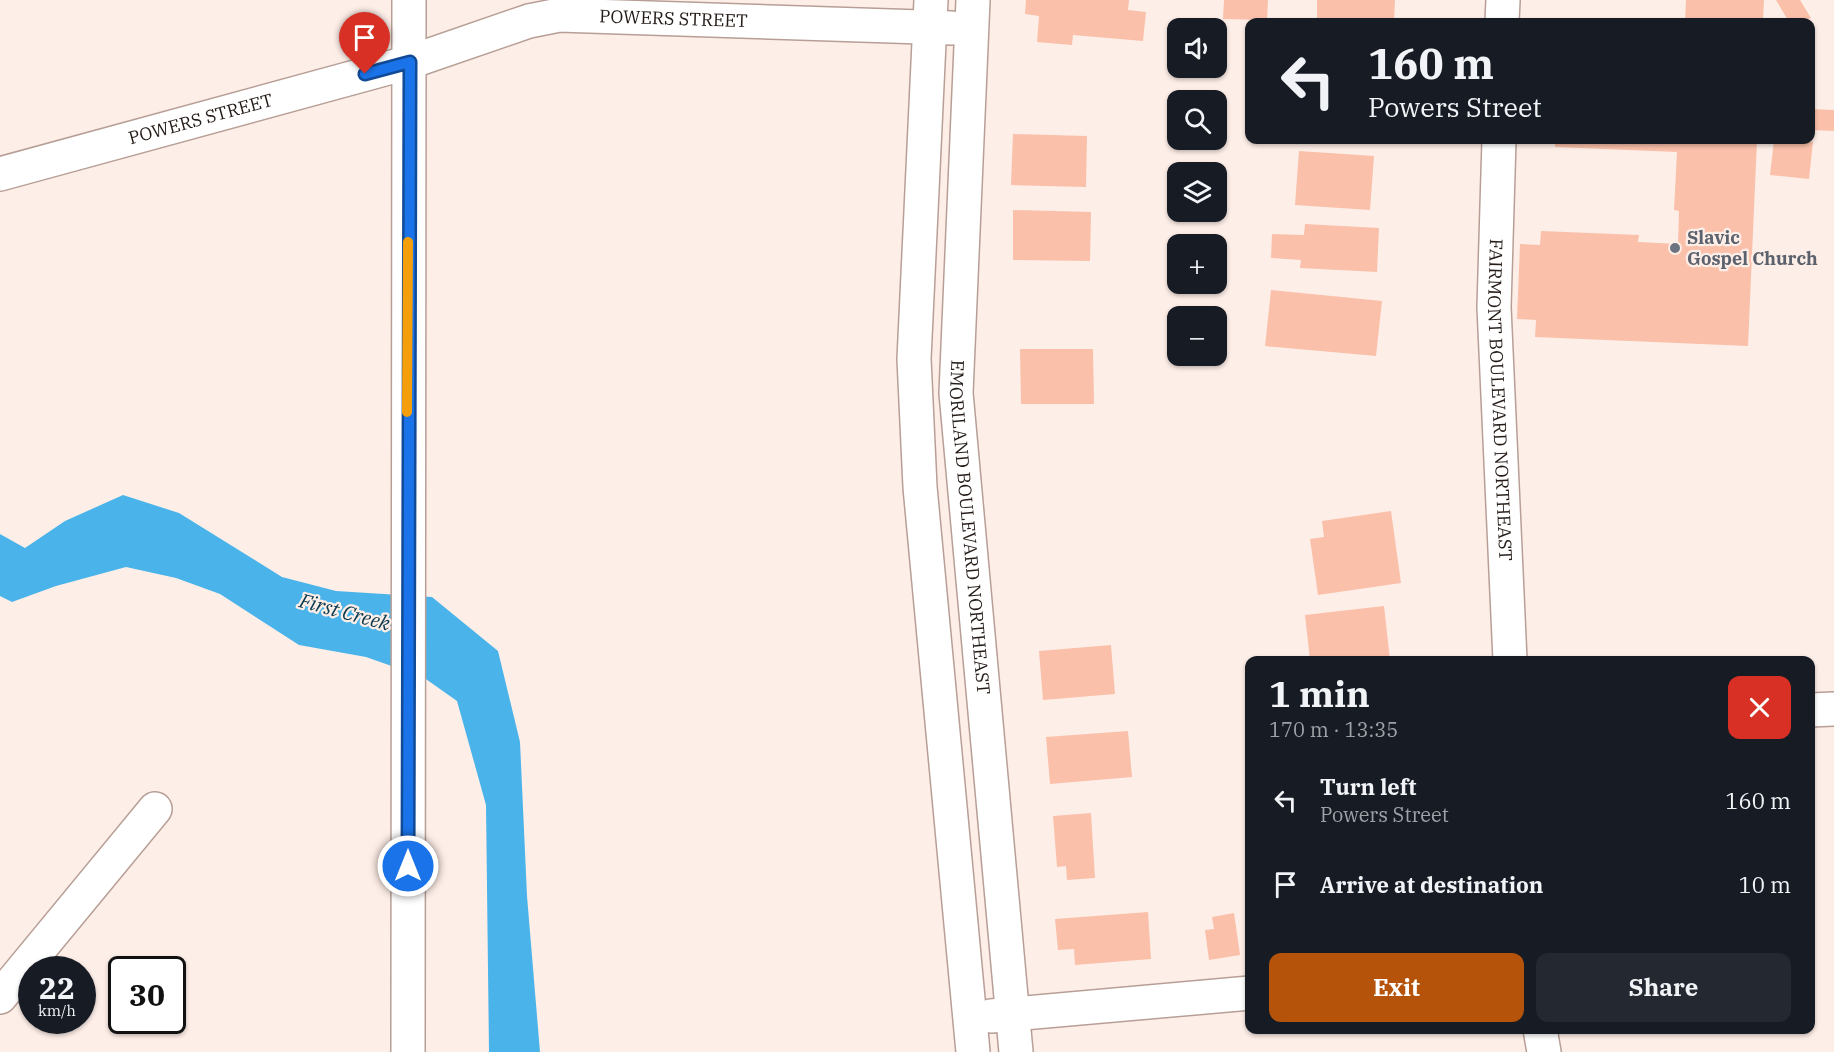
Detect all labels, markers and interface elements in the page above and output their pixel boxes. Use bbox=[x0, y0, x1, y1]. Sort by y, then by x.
street label: POWERS STREET bbox=[599, 4, 748, 32]
pin bbox=[339, 12, 390, 74]
map controls bbox=[1167, 18, 1227, 366]
button: sound bbox=[1167, 18, 1227, 78]
icon: arrive bbox=[348, 21, 381, 54]
text: 160 m bbox=[1368, 36, 1494, 91]
icon: left bbox=[1269, 42, 1347, 120]
street label: POWERS STREET bbox=[126, 88, 276, 149]
text: Powers Street bbox=[1368, 89, 1542, 124]
button: search bbox=[1167, 90, 1227, 150]
button: layers bbox=[1167, 162, 1227, 222]
place label: Slavic Gospel Church bbox=[1687, 226, 1818, 270]
button: + bbox=[1167, 234, 1227, 294]
street label: FAIRMONT BOULEVARD NORTHEAST bbox=[1483, 238, 1518, 562]
marker: Slavic Gospel Church bbox=[1668, 241, 1682, 255]
button: − bbox=[1167, 306, 1227, 366]
street label: EMORILAND BOULEVARD NORTHEAST bbox=[944, 359, 995, 696]
water label: First Creek bbox=[296, 586, 394, 637]
text: 1 min bbox=[1269, 670, 1370, 717]
button: close bbox=[1728, 676, 1791, 739]
text: 170 m · 13:35 bbox=[1269, 716, 1398, 743]
text: Turn left bbox=[1320, 772, 1416, 801]
icon: left bbox=[1269, 784, 1302, 817]
text: 160 m bbox=[1725, 786, 1791, 815]
text: Powers Street bbox=[1320, 801, 1449, 828]
position arrow bbox=[376, 834, 440, 898]
icon: arrive bbox=[1269, 868, 1302, 901]
text: Arrive at destination bbox=[1320, 870, 1543, 899]
text: 10 m bbox=[1739, 870, 1791, 899]
button: Exit bbox=[1269, 953, 1524, 1022]
button: Share bbox=[1536, 953, 1791, 1022]
speed limit sign: 30 bbox=[108, 956, 186, 1034]
text: 22 bbox=[39, 968, 75, 1007]
text: km/h bbox=[38, 1001, 76, 1020]

